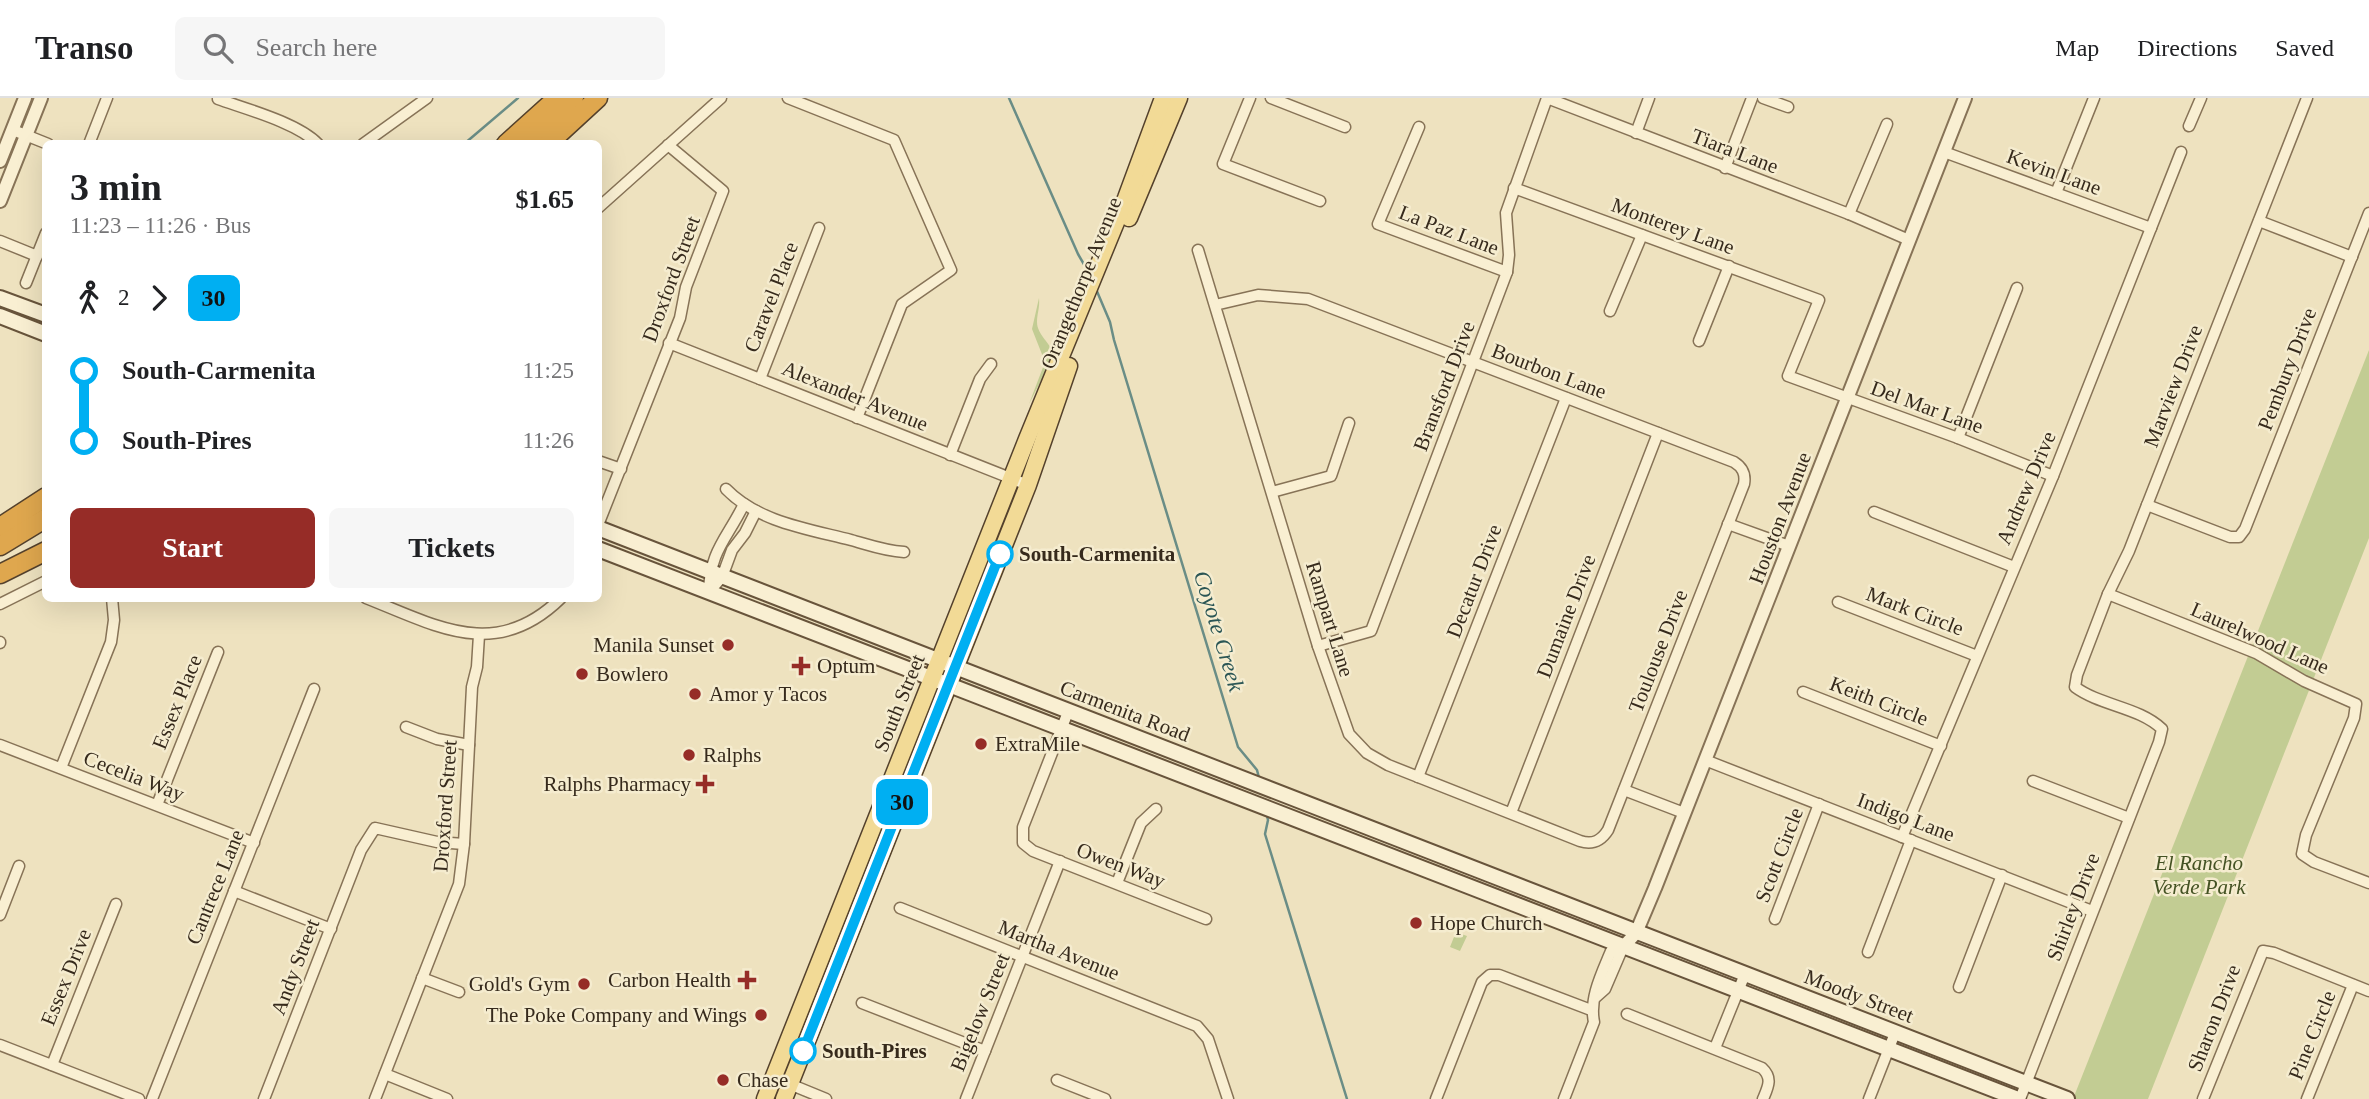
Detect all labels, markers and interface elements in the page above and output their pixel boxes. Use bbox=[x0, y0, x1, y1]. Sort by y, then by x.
search box bbox=[175, 17, 665, 80]
icon: search bbox=[199, 29, 237, 67]
text: Transo bbox=[35, 30, 133, 66]
text: Search here bbox=[255, 33, 377, 62]
text: Map bbox=[2055, 35, 2099, 61]
text: Directions bbox=[2137, 35, 2237, 61]
text: Saved bbox=[2275, 35, 2334, 61]
street label: Tiara Lane bbox=[1688, 124, 1782, 178]
street label: Kevin Lane bbox=[2004, 144, 2104, 200]
text: 3 min bbox=[70, 166, 162, 208]
text: $1.65 bbox=[516, 185, 574, 214]
street label: Monterey Lane bbox=[1608, 193, 1738, 259]
street label: Orangethorpe Avenue bbox=[1036, 194, 1126, 372]
street label: La Paz Lane bbox=[1396, 200, 1502, 260]
text: 11:23 – 11:26 · Bus bbox=[70, 213, 251, 238]
street label: Droxford Street bbox=[637, 213, 705, 345]
street label: Caravel Place bbox=[739, 239, 803, 355]
icon: walk bbox=[70, 279, 108, 317]
icon: forward bbox=[140, 279, 178, 317]
text: 2 bbox=[118, 285, 130, 310]
text: 30 bbox=[202, 285, 226, 311]
street label: Pembury Drive bbox=[2253, 305, 2321, 433]
street label: Bransford Drive bbox=[1408, 318, 1480, 454]
street label: Marview Drive bbox=[2139, 322, 2207, 450]
street label: Bourbon Lane bbox=[1488, 338, 1610, 404]
text: South-Carmenita bbox=[122, 356, 316, 385]
street label: Alexander Avenue bbox=[779, 356, 931, 436]
text: 11:25 bbox=[522, 358, 574, 383]
street label: Del Mar Lane bbox=[1868, 376, 1986, 438]
text: South-Pires bbox=[122, 426, 252, 455]
text: 11:26 bbox=[522, 428, 574, 453]
street label: Andrew Drive bbox=[1991, 428, 2061, 548]
street label: Houston Avenue bbox=[1744, 449, 1816, 587]
button: Start bbox=[70, 508, 315, 588]
button: Tickets bbox=[329, 508, 574, 588]
street label: Decatur Drive bbox=[1441, 521, 1507, 641]
marker: South-Carmenita bbox=[987, 541, 1013, 567]
place label: South-Carmenita bbox=[1019, 542, 1176, 566]
street label: Dumaine Drive bbox=[1531, 551, 1601, 681]
street label: Rampart Lane bbox=[1301, 558, 1359, 680]
water label: Coyote Creek bbox=[1189, 568, 1249, 695]
street label: Mark Circle bbox=[1863, 582, 1967, 640]
street label: Toulouse Drive bbox=[1624, 586, 1692, 716]
street label: Laurelwood Lane bbox=[2187, 597, 2333, 679]
place label: Manila Sunset bbox=[593, 633, 714, 657]
marker: Manila Sunset bbox=[720, 637, 736, 653]
street label: South Street bbox=[869, 650, 930, 755]
street label: Essex Place bbox=[147, 651, 207, 753]
place label: Optum bbox=[817, 654, 875, 678]
marker: Optum bbox=[791, 656, 811, 676]
place label: Bowlero bbox=[596, 662, 668, 686]
marker: Bowlero bbox=[574, 666, 590, 682]
street label: Keith Circle bbox=[1827, 671, 1931, 731]
street label: Carmenita Road bbox=[1057, 675, 1194, 747]
place label: Amor y Tacos bbox=[709, 682, 827, 706]
marker: Amor y Tacos bbox=[687, 686, 703, 702]
place label: ExtraMile bbox=[995, 732, 1080, 756]
marker: ExtraMile bbox=[973, 736, 989, 752]
street label: Droxford Street bbox=[428, 739, 462, 873]
place label: Ralphs bbox=[703, 743, 761, 767]
street label: Cecelia Way bbox=[80, 746, 188, 806]
marker: Ralphs bbox=[681, 747, 697, 763]
place label: Ralphs Pharmacy bbox=[543, 772, 691, 796]
marker: Ralphs Pharmacy bbox=[697, 776, 713, 792]
line badge: 30 bbox=[870, 779, 934, 825]
street label: Indigo Lane bbox=[1854, 788, 1958, 846]
text: 30 bbox=[890, 789, 914, 815]
street label: Scott Circle bbox=[1750, 804, 1808, 906]
street label: Cantrece Lane bbox=[181, 826, 249, 948]
street label: Owen Way bbox=[1073, 837, 1169, 893]
street label: Shirley Drive bbox=[2041, 850, 2105, 964]
park label: El Rancho Verde Park bbox=[2152, 851, 2246, 899]
place label: Hope Church bbox=[1430, 911, 1543, 935]
street label: Andy Street bbox=[266, 915, 324, 1018]
street label: Martha Avenue bbox=[995, 915, 1123, 985]
marker: Hope Church bbox=[1408, 915, 1424, 931]
street label: Essex Drive bbox=[36, 925, 96, 1029]
street label: Bigelow Street bbox=[945, 949, 1015, 1075]
street label: Sharon Drive bbox=[2183, 961, 2245, 1075]
street label: Moody Street bbox=[1801, 964, 1917, 1028]
place label: Carbon Health bbox=[608, 968, 732, 992]
marker: Carbon Health bbox=[737, 970, 757, 990]
place label: Gold's Gym bbox=[469, 972, 570, 996]
marker: Gold's Gym bbox=[576, 976, 592, 992]
street label: Pine Circle bbox=[2283, 987, 2341, 1083]
place label: The Poke Company and Wings bbox=[486, 1003, 747, 1027]
marker: The Poke Company and Wings bbox=[753, 1007, 769, 1023]
marker: South-Pires bbox=[790, 1038, 816, 1064]
place label: South-Pires bbox=[822, 1039, 927, 1063]
place label: Chase bbox=[737, 1068, 788, 1092]
marker: Chase bbox=[715, 1072, 731, 1088]

